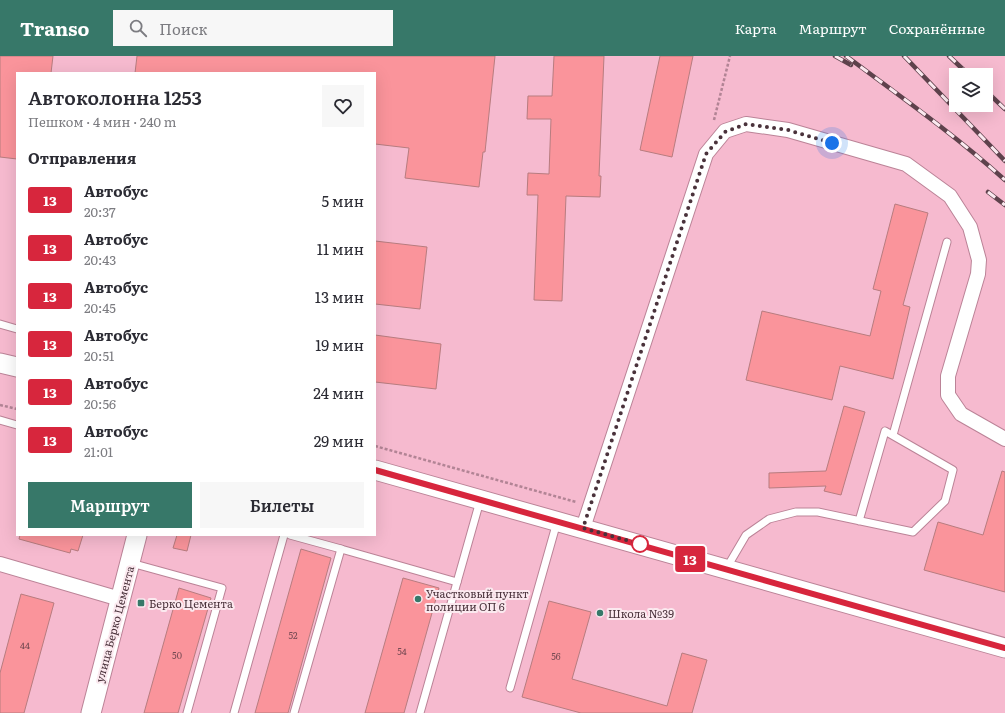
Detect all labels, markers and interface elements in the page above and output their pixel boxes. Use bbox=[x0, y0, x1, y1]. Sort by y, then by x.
search box bbox=[113, 10, 393, 46]
text: Transo bbox=[20, 14, 89, 42]
icon: search bbox=[127, 17, 149, 39]
text: Поиск bbox=[159, 17, 207, 40]
text: Карта bbox=[735, 18, 777, 38]
text: Маршрут bbox=[799, 18, 867, 38]
text: Сохранённые bbox=[889, 18, 985, 38]
map controls bbox=[949, 68, 993, 112]
button: layers bbox=[949, 68, 993, 112]
text: Автоколонна 1253 bbox=[28, 83, 202, 111]
button: heart bbox=[322, 85, 364, 127]
text: Пешком · 4 мин · 240 m bbox=[28, 112, 176, 131]
your location bbox=[822, 133, 842, 153]
text: Отправления bbox=[28, 146, 136, 169]
text: Автобус bbox=[84, 179, 148, 202]
text: 5 мин bbox=[321, 189, 364, 212]
text: 13 bbox=[43, 190, 57, 210]
text: 20:37 bbox=[84, 202, 116, 221]
text: Автобус bbox=[84, 227, 148, 250]
text: 11 мин bbox=[317, 237, 364, 260]
text: 13 bbox=[43, 238, 57, 258]
text: 20:43 bbox=[84, 250, 116, 269]
text: Автобус bbox=[84, 275, 148, 298]
text: 13 мин bbox=[315, 285, 364, 308]
text: 13 bbox=[43, 286, 57, 306]
text: 20:45 bbox=[84, 298, 116, 317]
text: Автобус bbox=[84, 323, 148, 346]
text: 19 мин bbox=[315, 333, 364, 356]
text: 13 bbox=[43, 334, 57, 354]
text: 20:51 bbox=[84, 346, 114, 365]
text: Автобус bbox=[84, 371, 148, 394]
text: 24 мин bbox=[313, 381, 364, 404]
text: 13 bbox=[43, 382, 57, 402]
text: 20:56 bbox=[84, 394, 116, 413]
text: Автобус bbox=[84, 419, 148, 442]
text: 29 мин bbox=[314, 429, 364, 452]
text: 13 bbox=[43, 430, 57, 450]
text: 21:01 bbox=[84, 442, 113, 461]
button: Маршрут bbox=[28, 482, 192, 528]
button: Билеты bbox=[200, 482, 364, 528]
unlabelled marker bbox=[631, 535, 649, 553]
line badge: 13 bbox=[672, 546, 708, 572]
text: 13 bbox=[683, 549, 697, 569]
street label: улица Берко Цемента bbox=[91, 564, 137, 684]
place label: Участковый пункт полиции ОП 6 bbox=[426, 585, 529, 614]
marker: Участковый пункт полиции ОП 6 bbox=[413, 594, 423, 604]
place label: Берко Цемента bbox=[149, 595, 233, 611]
marker: Берко Цемента bbox=[136, 598, 146, 608]
place label: Школа №39 bbox=[608, 605, 674, 621]
marker: Школа №39 bbox=[595, 608, 605, 618]
house number: 52 bbox=[288, 628, 298, 642]
house number: 44 bbox=[20, 638, 30, 652]
house number: 54 bbox=[397, 644, 407, 658]
house number: 50 bbox=[172, 648, 182, 662]
house number: 56 bbox=[551, 649, 561, 663]

